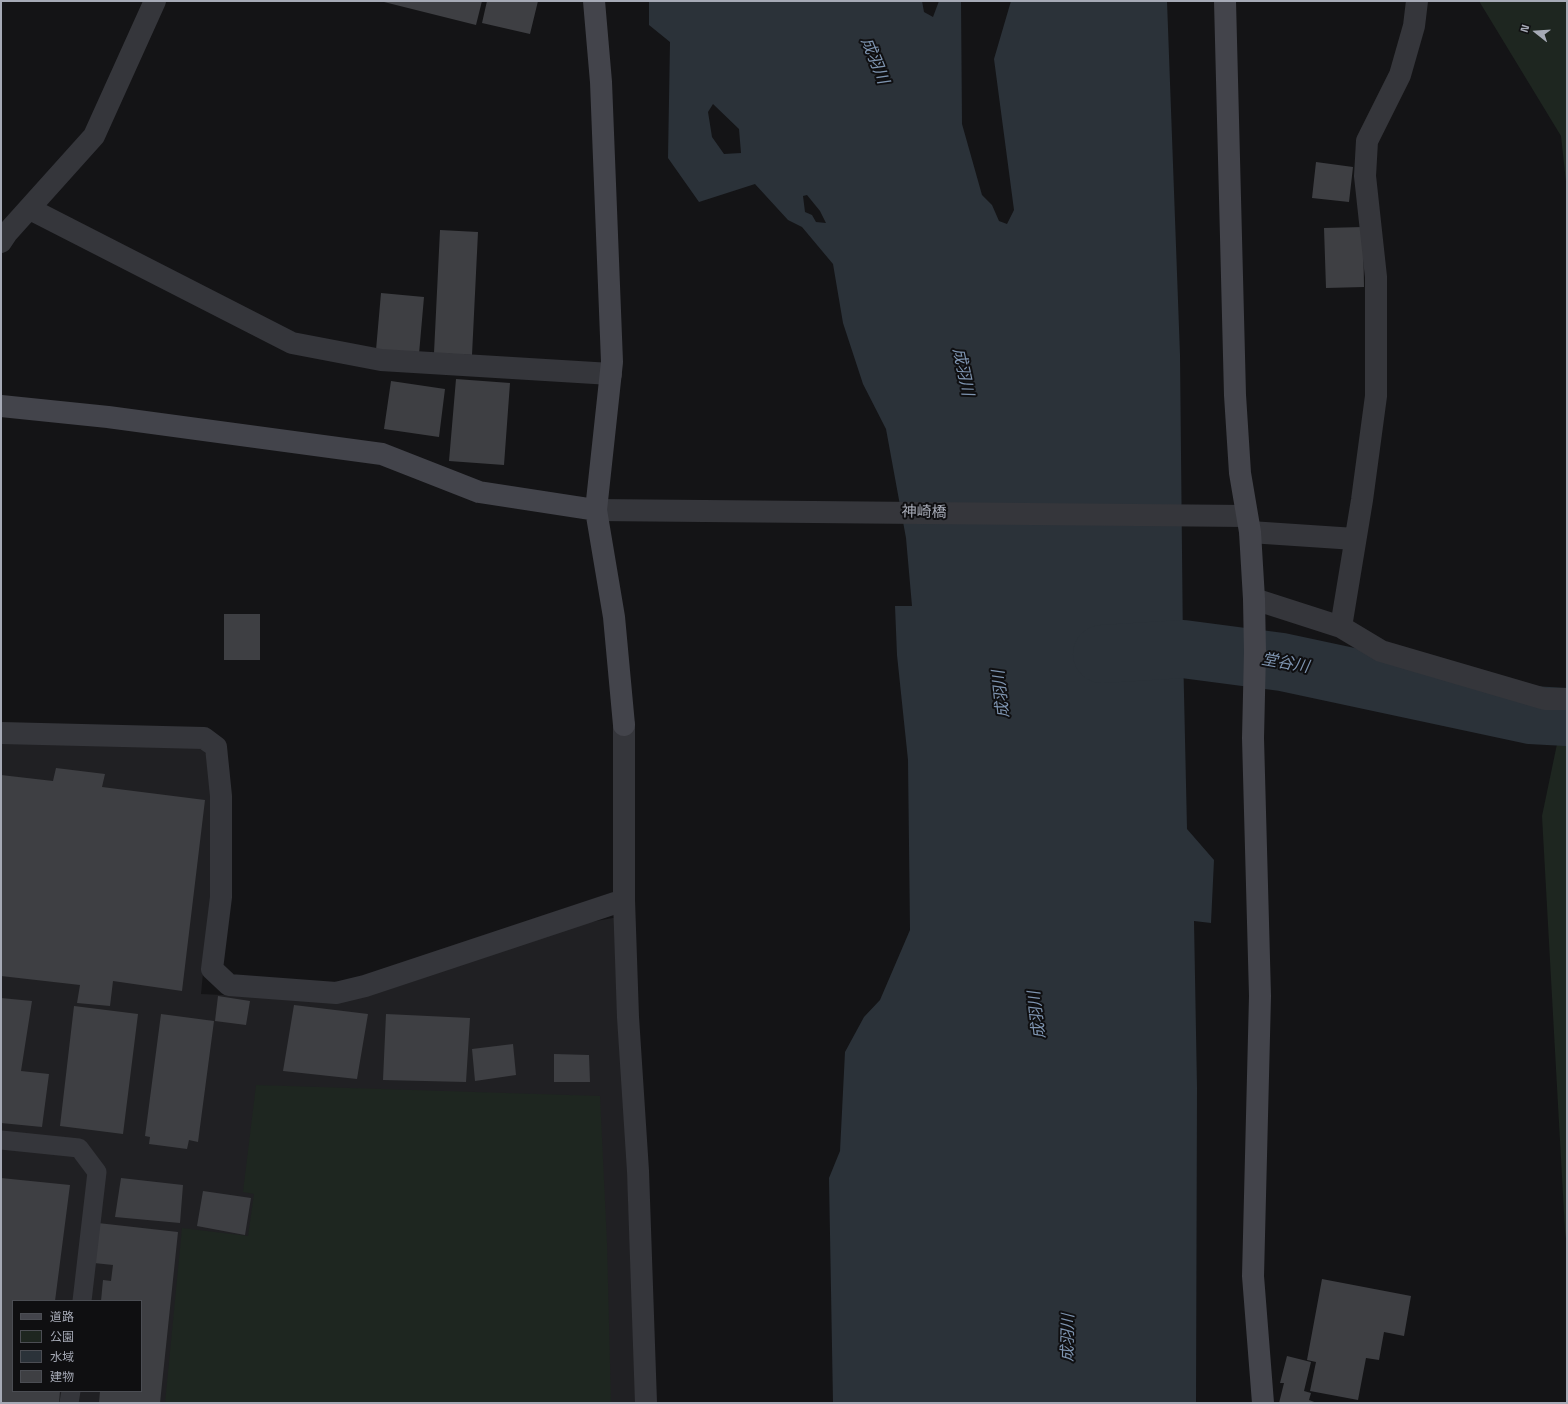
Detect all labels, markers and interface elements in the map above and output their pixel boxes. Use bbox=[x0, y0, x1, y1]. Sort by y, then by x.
north arrow bbox=[1516, 12, 1556, 52]
text: N bbox=[1516, 23, 1533, 34]
water label: 成羽川 bbox=[856, 35, 892, 87]
water label: 成羽川 bbox=[948, 347, 976, 397]
street label: 神崎橋 bbox=[901, 504, 947, 522]
water label: 堂谷川 bbox=[1260, 650, 1310, 678]
water label: 成羽川 bbox=[990, 669, 1014, 719]
water label: 成羽川 bbox=[1026, 990, 1050, 1040]
legend bbox=[12, 1300, 142, 1392]
text: 道路 bbox=[50, 1307, 74, 1326]
water label: 成羽川 bbox=[1059, 1314, 1079, 1362]
text: 公園 bbox=[50, 1327, 74, 1346]
text: 水域 bbox=[50, 1347, 74, 1366]
text: 建物 bbox=[50, 1367, 74, 1386]

